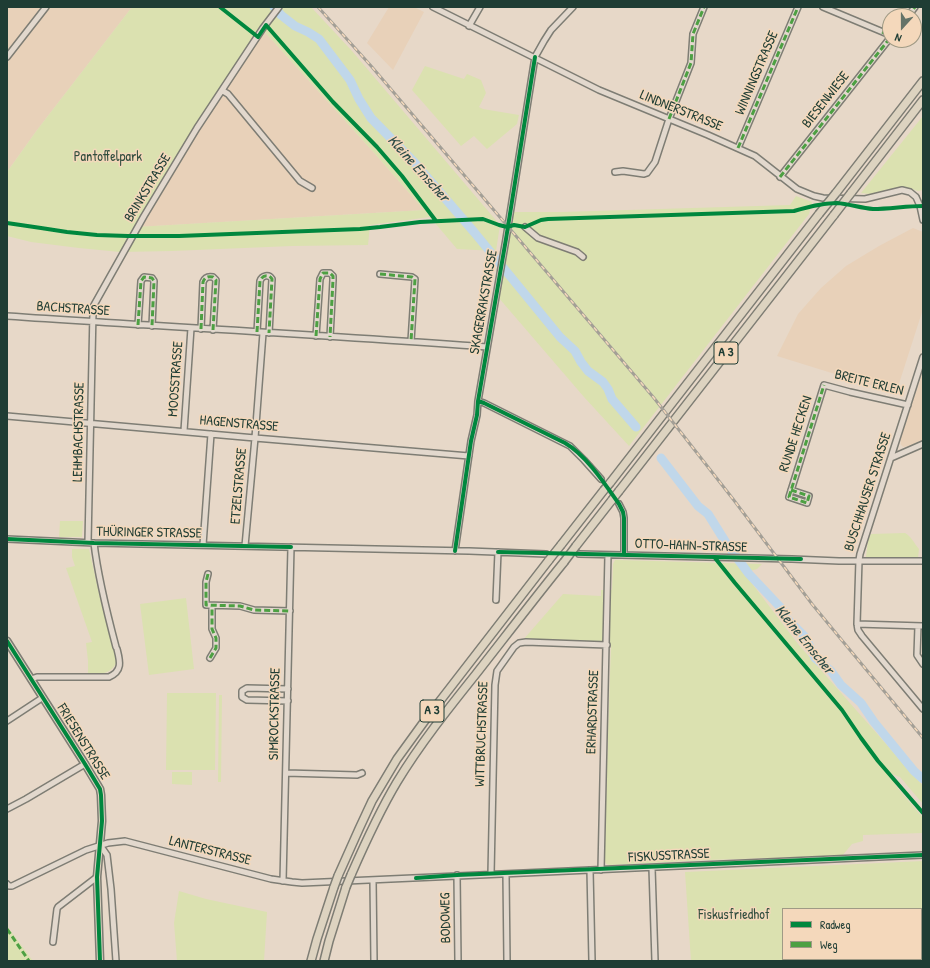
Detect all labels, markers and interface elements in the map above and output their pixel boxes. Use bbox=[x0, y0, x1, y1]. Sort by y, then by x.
north arrow bbox=[882, 8, 922, 48]
street label: WINNINGSTRASSE bbox=[732, 29, 782, 117]
text: N bbox=[893, 31, 903, 46]
street label: BIESENWIESE bbox=[799, 68, 853, 132]
street label: LINDNERSTRASSE bbox=[637, 87, 725, 135]
water label: Kleine Emscher bbox=[383, 132, 453, 206]
park label: Pantoffelpark bbox=[74, 149, 142, 165]
street label: BRINKSTRASSE bbox=[121, 151, 175, 225]
street label: SKAGERRAKSTRASSE bbox=[467, 249, 501, 355]
street label: BACHSTRASSE bbox=[36, 298, 110, 320]
street label: MOOSSTRASSE bbox=[165, 341, 187, 417]
road number: A 3 bbox=[714, 342, 738, 364]
street label: BREITE ERLEN bbox=[833, 366, 905, 400]
street label: LEHMBACHSTRASSE bbox=[70, 382, 88, 482]
street label: RUNDE HECKEN bbox=[776, 394, 816, 474]
street label: HAGENSTRASSE bbox=[199, 412, 279, 436]
street label: BUSCHHAUSER STRASSE bbox=[841, 430, 895, 554]
street label: ETZELSTRASSE bbox=[227, 447, 251, 525]
street label: THÜRINGER STRASSE bbox=[96, 524, 202, 542]
street label: OTTO-HAHN-STRASSE bbox=[634, 536, 748, 556]
water label: Kleine Emscher bbox=[771, 602, 837, 678]
street label: SIMROCKSTRASSE bbox=[266, 668, 284, 760]
street label: ERHARDSTRASSE bbox=[583, 670, 603, 754]
street label: WITTBRUCHSTRASSE bbox=[472, 681, 492, 787]
road number: A 3 bbox=[420, 700, 444, 722]
street label: FRIESENSTRASSE bbox=[53, 701, 113, 783]
street label: LANTERSTRASSE bbox=[167, 833, 253, 869]
street label: FISKUSSTRASSE bbox=[628, 845, 710, 867]
street label: BODOWEG bbox=[437, 892, 455, 944]
park label: Fiskusfriedhof bbox=[698, 907, 770, 923]
legend bbox=[782, 908, 922, 960]
text: Radweg bbox=[820, 916, 851, 933]
text: Weg bbox=[820, 936, 838, 953]

